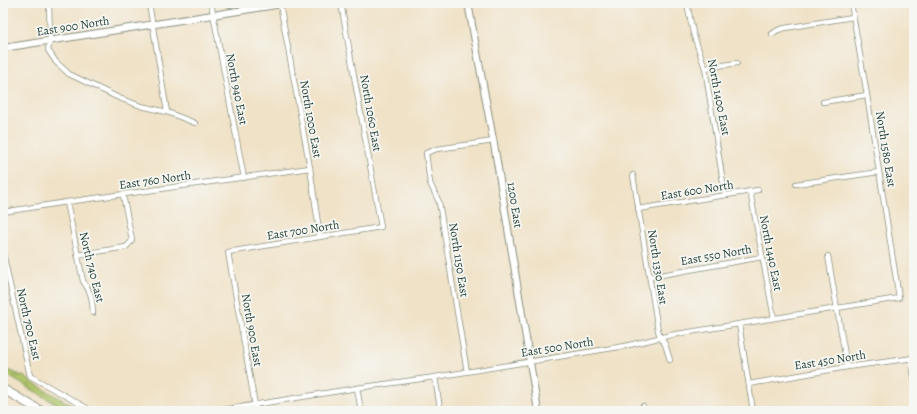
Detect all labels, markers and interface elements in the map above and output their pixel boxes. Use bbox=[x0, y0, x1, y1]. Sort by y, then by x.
street label: East 900 North bbox=[35, 12, 111, 40]
street label: North 940 East bbox=[222, 52, 252, 126]
street label: North 1400 East bbox=[704, 57, 734, 137]
street label: North 1060 East bbox=[356, 73, 386, 153]
street label: North 1000 East bbox=[296, 79, 326, 159]
street label: North 1580 East bbox=[872, 110, 900, 188]
street label: East 760 North bbox=[118, 167, 192, 193]
street label: East 600 North bbox=[659, 176, 735, 204]
street label: 1200 East bbox=[503, 181, 527, 229]
street label: North 1440 East bbox=[756, 214, 786, 292]
street label: East 700 North bbox=[266, 216, 341, 244]
street label: North 1150 East bbox=[445, 222, 473, 298]
street label: North 1330 East bbox=[644, 228, 672, 306]
street label: North 740 East bbox=[76, 230, 109, 304]
street label: East 550 North bbox=[679, 241, 753, 269]
street label: North 700 East bbox=[13, 287, 45, 361]
street label: North 900 East bbox=[238, 292, 266, 368]
street label: East 500 North bbox=[520, 333, 595, 361]
street label: East 450 North bbox=[793, 346, 868, 374]

